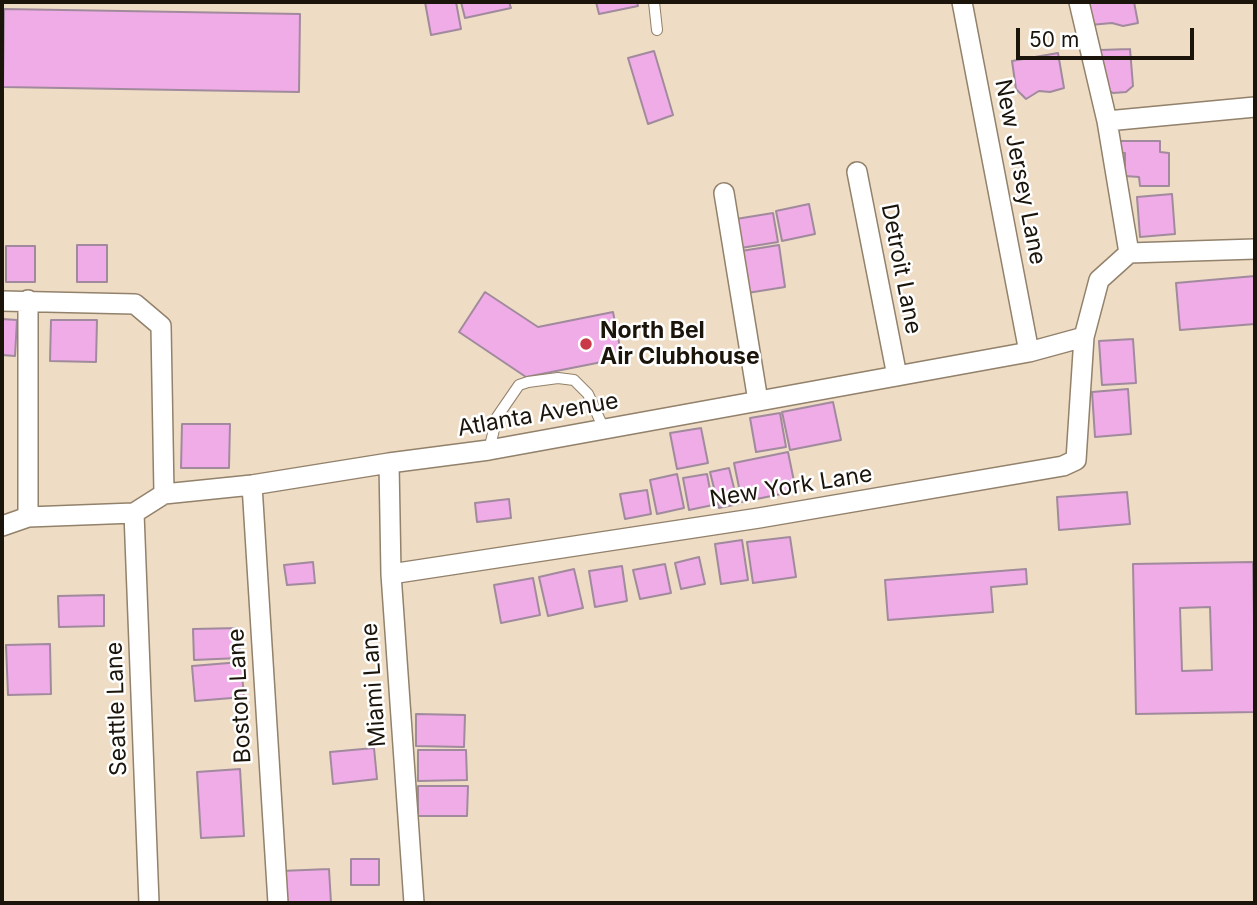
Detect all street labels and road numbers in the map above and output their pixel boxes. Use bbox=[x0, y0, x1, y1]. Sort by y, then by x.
street label: New Jersey Lane bbox=[988, 77, 1052, 267]
street label: Detroit Lane bbox=[875, 202, 927, 336]
street label: Atlanta Avenue bbox=[455, 387, 621, 443]
street label: New York Lane bbox=[708, 461, 874, 513]
street label: Miami Lane bbox=[356, 622, 392, 748]
street label: Boston Lane bbox=[223, 628, 257, 764]
street label: Seattle Lane bbox=[101, 641, 133, 777]

